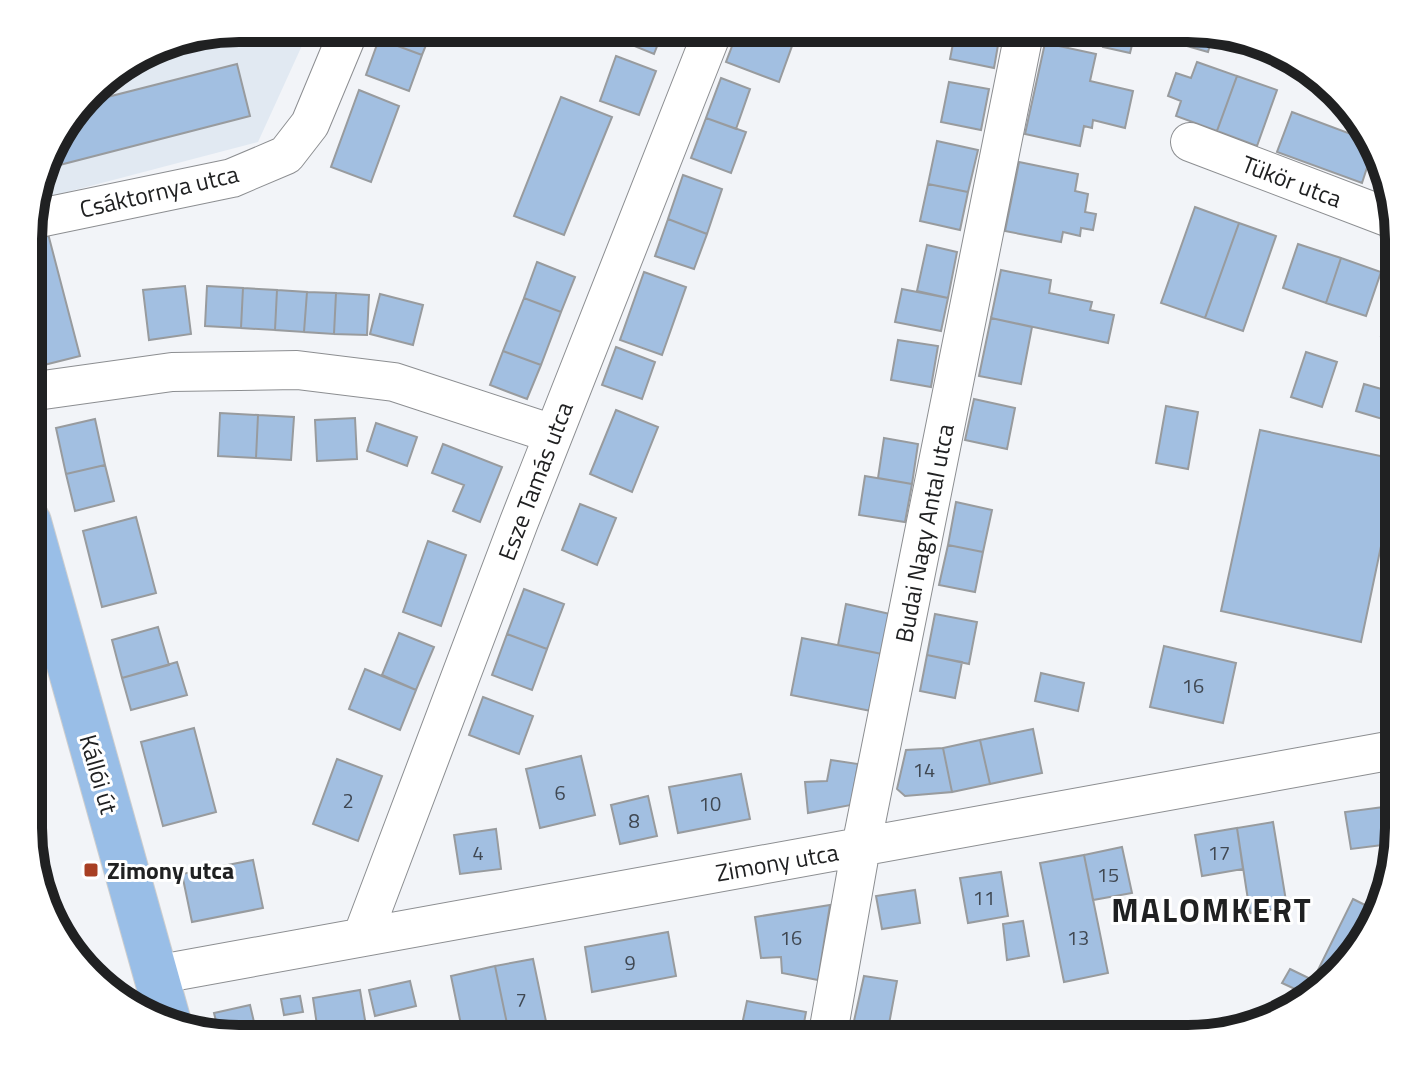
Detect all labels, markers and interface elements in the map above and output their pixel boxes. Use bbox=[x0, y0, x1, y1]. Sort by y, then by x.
street label: Tükör utca bbox=[1237, 145, 1347, 217]
street label: Csáktornya utca bbox=[76, 155, 242, 227]
street label: Esze Tamás utca bbox=[488, 396, 582, 566]
street label: Budai Nagy Antal utca bbox=[885, 420, 963, 646]
house number: 16 bbox=[1182, 670, 1204, 701]
street label: Kállói út bbox=[71, 730, 128, 819]
house number: 14 bbox=[913, 754, 935, 785]
house number: 6 bbox=[554, 777, 566, 808]
house number: 2 bbox=[342, 785, 354, 816]
house number: 10 bbox=[699, 788, 721, 819]
house number: 8 bbox=[628, 805, 640, 836]
street label: Zimony utca bbox=[713, 833, 841, 891]
house number: 4 bbox=[472, 837, 484, 868]
house number: 17 bbox=[1208, 837, 1230, 868]
place label: Zimony utca bbox=[107, 852, 234, 888]
house number: 15 bbox=[1097, 859, 1119, 890]
marker: Zimony utca bbox=[82, 861, 100, 879]
house number: 11 bbox=[973, 882, 995, 913]
district label: MALOMKERT bbox=[1111, 886, 1313, 934]
house number: 16 bbox=[780, 922, 802, 953]
house number: 13 bbox=[1067, 922, 1089, 953]
house number: 9 bbox=[624, 947, 636, 978]
house number: 7 bbox=[515, 984, 527, 1015]

